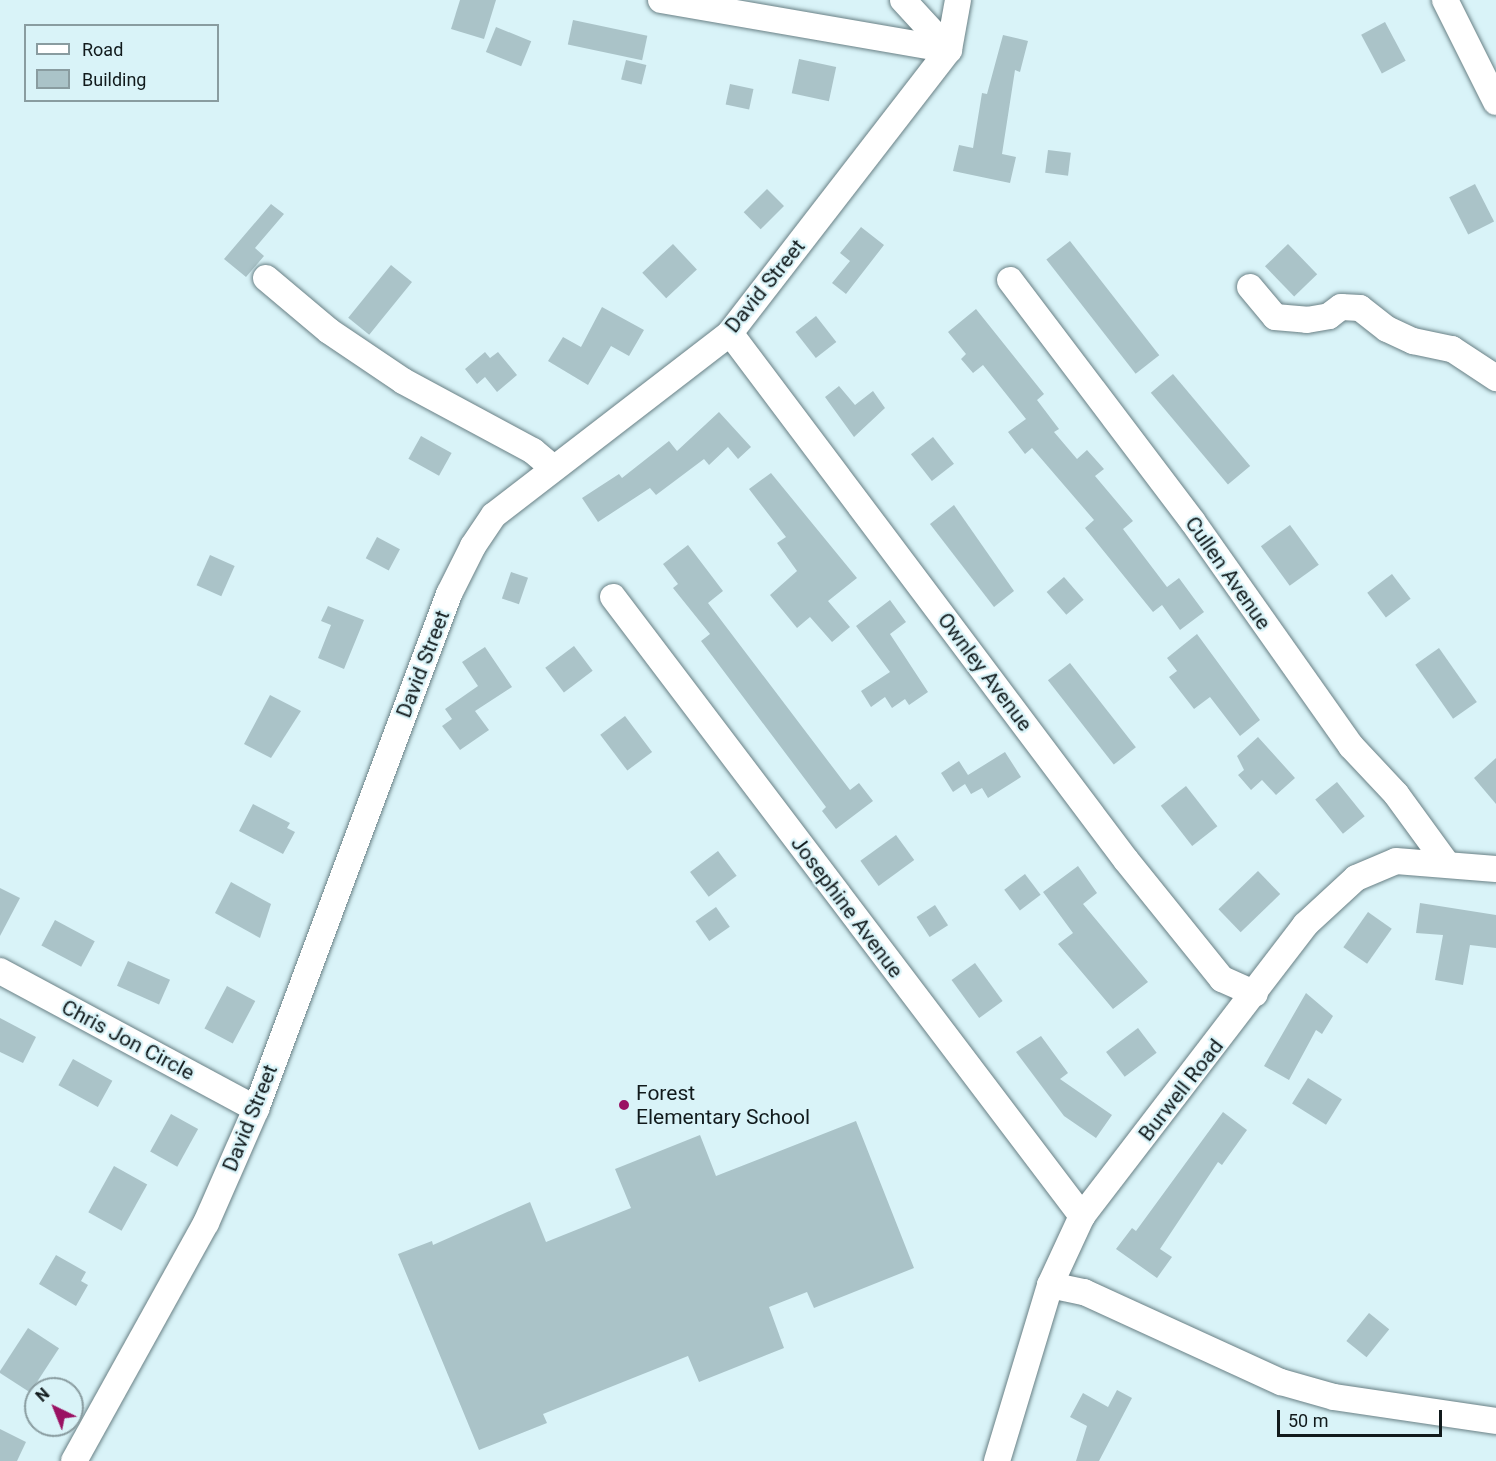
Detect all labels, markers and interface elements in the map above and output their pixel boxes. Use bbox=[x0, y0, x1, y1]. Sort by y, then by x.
legend bbox=[24, 24, 219, 102]
text: Road bbox=[82, 39, 123, 60]
text: Building bbox=[82, 69, 146, 90]
street label: David Street bbox=[720, 234, 810, 338]
street label: Cullen Avenue bbox=[1180, 512, 1276, 634]
street label: David Street bbox=[391, 607, 455, 721]
street label: Ownley Avenue bbox=[932, 608, 1038, 736]
street label: Josephine Avenue bbox=[786, 831, 908, 983]
street label: Chris Jon Circle bbox=[57, 994, 199, 1086]
street label: Burwell Road bbox=[1133, 1034, 1229, 1146]
street label: David Street bbox=[217, 1061, 283, 1175]
place label: Forest Elementary School bbox=[636, 1080, 810, 1130]
marker: Forest Elementary School bbox=[617, 1098, 631, 1112]
north arrow bbox=[24, 1377, 84, 1437]
text: N bbox=[32, 1384, 53, 1406]
scale bar bbox=[1280, 1398, 1445, 1436]
text: 50 m bbox=[1288, 1410, 1328, 1431]

